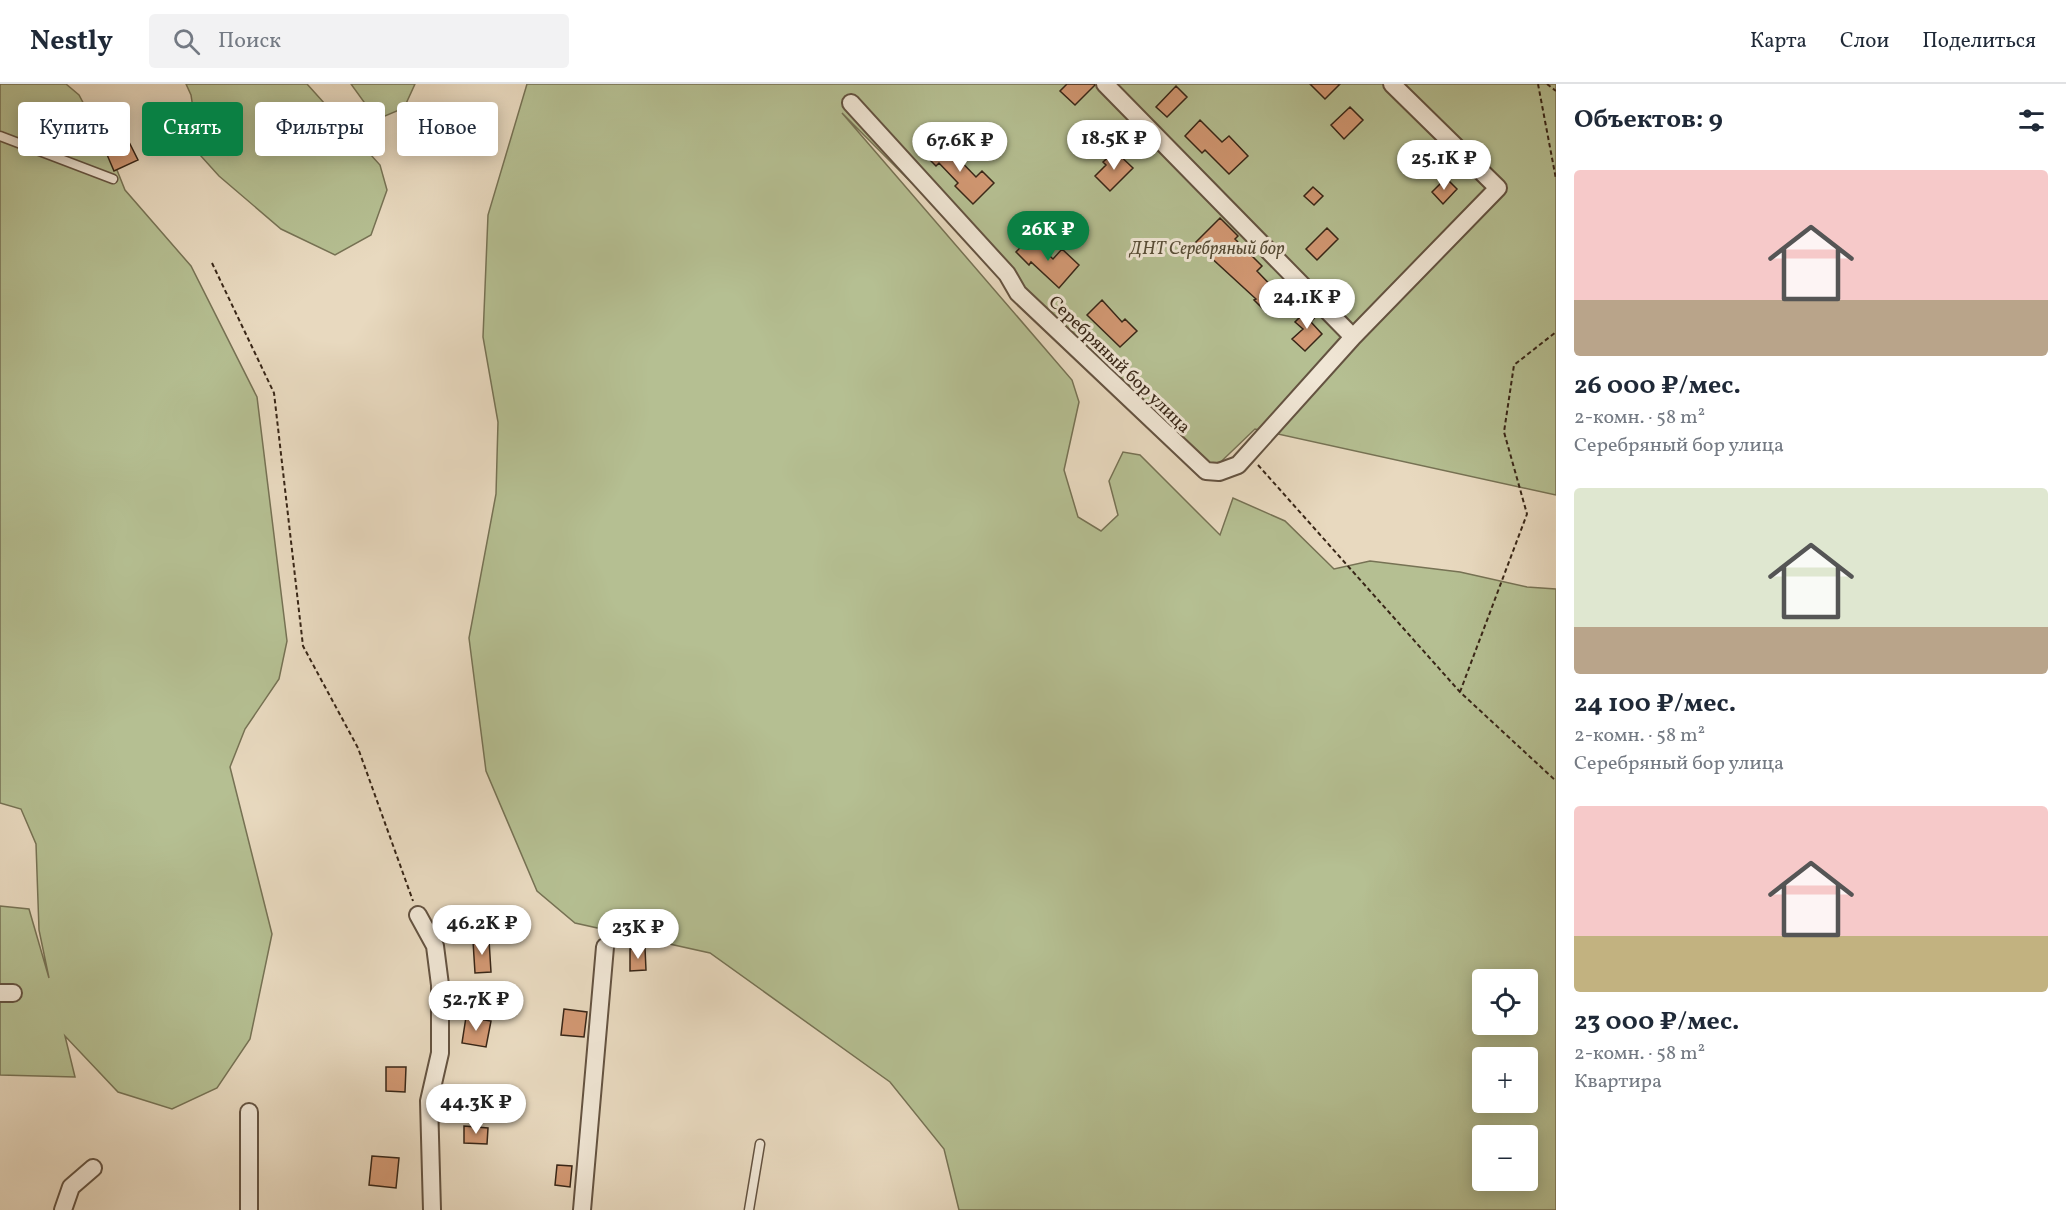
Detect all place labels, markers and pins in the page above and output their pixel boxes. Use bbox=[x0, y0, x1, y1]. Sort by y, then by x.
pin: 18.5K ₽ bbox=[1059, 120, 1169, 171]
pin: 67.6K ₽ bbox=[905, 122, 1015, 173]
pin: 25.1K ₽ bbox=[1389, 140, 1499, 191]
pin: 26K ₽ bbox=[1006, 211, 1090, 262]
pin: 24.1K ₽ bbox=[1252, 279, 1362, 330]
pin: 46.2K ₽ bbox=[427, 905, 537, 956]
pin: 23K ₽ bbox=[596, 909, 680, 960]
pin: 52.7K ₽ bbox=[421, 981, 531, 1032]
pin: 44.3K ₽ bbox=[421, 1084, 531, 1135]

